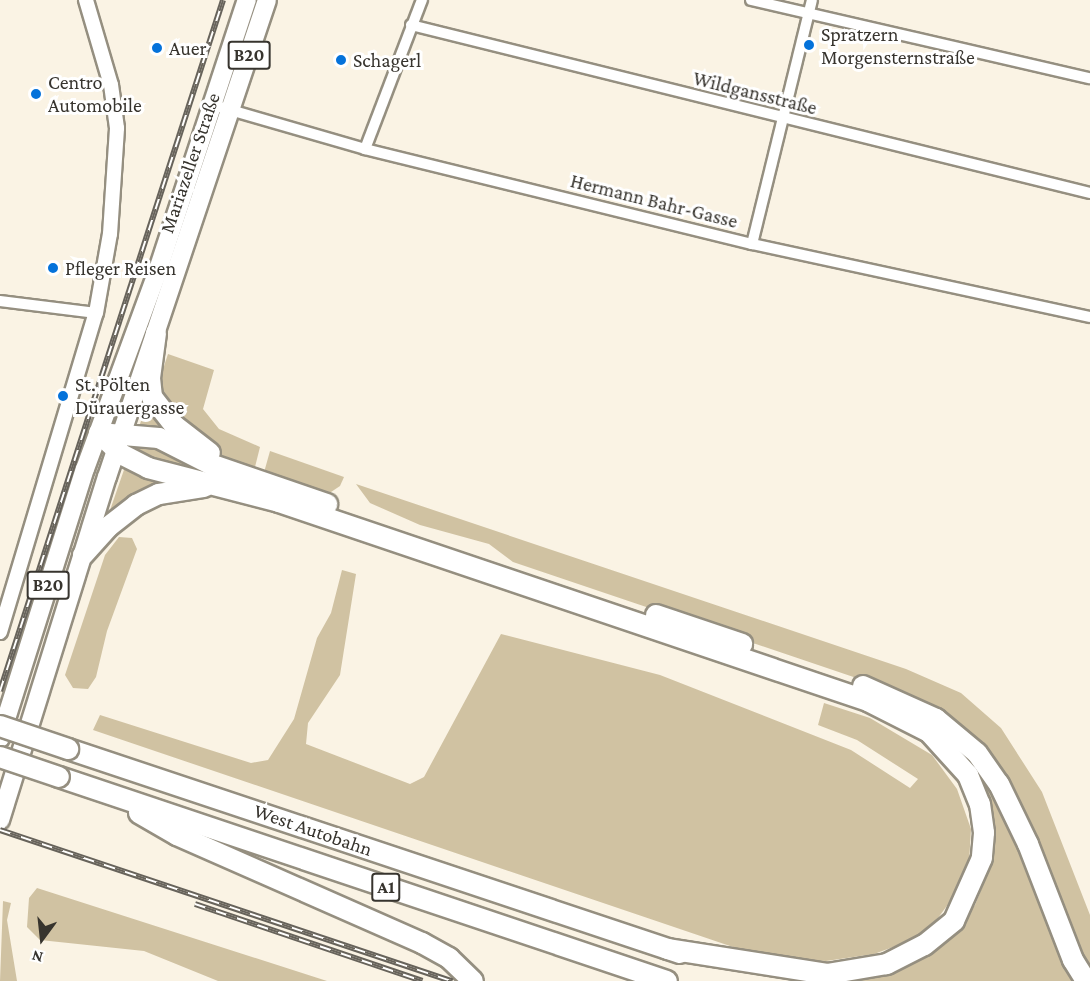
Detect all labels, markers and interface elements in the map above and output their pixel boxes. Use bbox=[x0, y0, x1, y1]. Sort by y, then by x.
place label: Spratzern Morgensternstraße bbox=[821, 22, 975, 69]
place label: Auer bbox=[169, 36, 207, 60]
marker: Spratzern Morgensternstraße bbox=[802, 38, 816, 52]
road number: B20 bbox=[226, 40, 272, 70]
marker: Auer bbox=[150, 41, 164, 55]
place label: Schagerl bbox=[353, 48, 421, 72]
marker: Schagerl bbox=[334, 53, 348, 67]
street label: Wildgansstraße bbox=[691, 66, 819, 120]
place label: Centro Automobile bbox=[48, 70, 142, 117]
marker: Centro Automobile bbox=[29, 87, 43, 101]
street label: Mariazeller Straße bbox=[155, 90, 225, 236]
street label: Hermann Bahr-Gasse bbox=[568, 169, 740, 233]
place label: Pfleger Reisen bbox=[65, 256, 176, 280]
marker: Pfleger Reisen bbox=[46, 261, 60, 275]
place label: St. Pölten Dürauergasse bbox=[75, 372, 184, 419]
marker: St. Pölten Dürauergasse bbox=[56, 389, 70, 403]
road number: B20 bbox=[26, 570, 70, 600]
street label: West Autobahn bbox=[251, 799, 375, 861]
road number: A1 bbox=[371, 872, 401, 902]
north arrow bbox=[12, 909, 72, 969]
text: N bbox=[30, 947, 45, 966]

